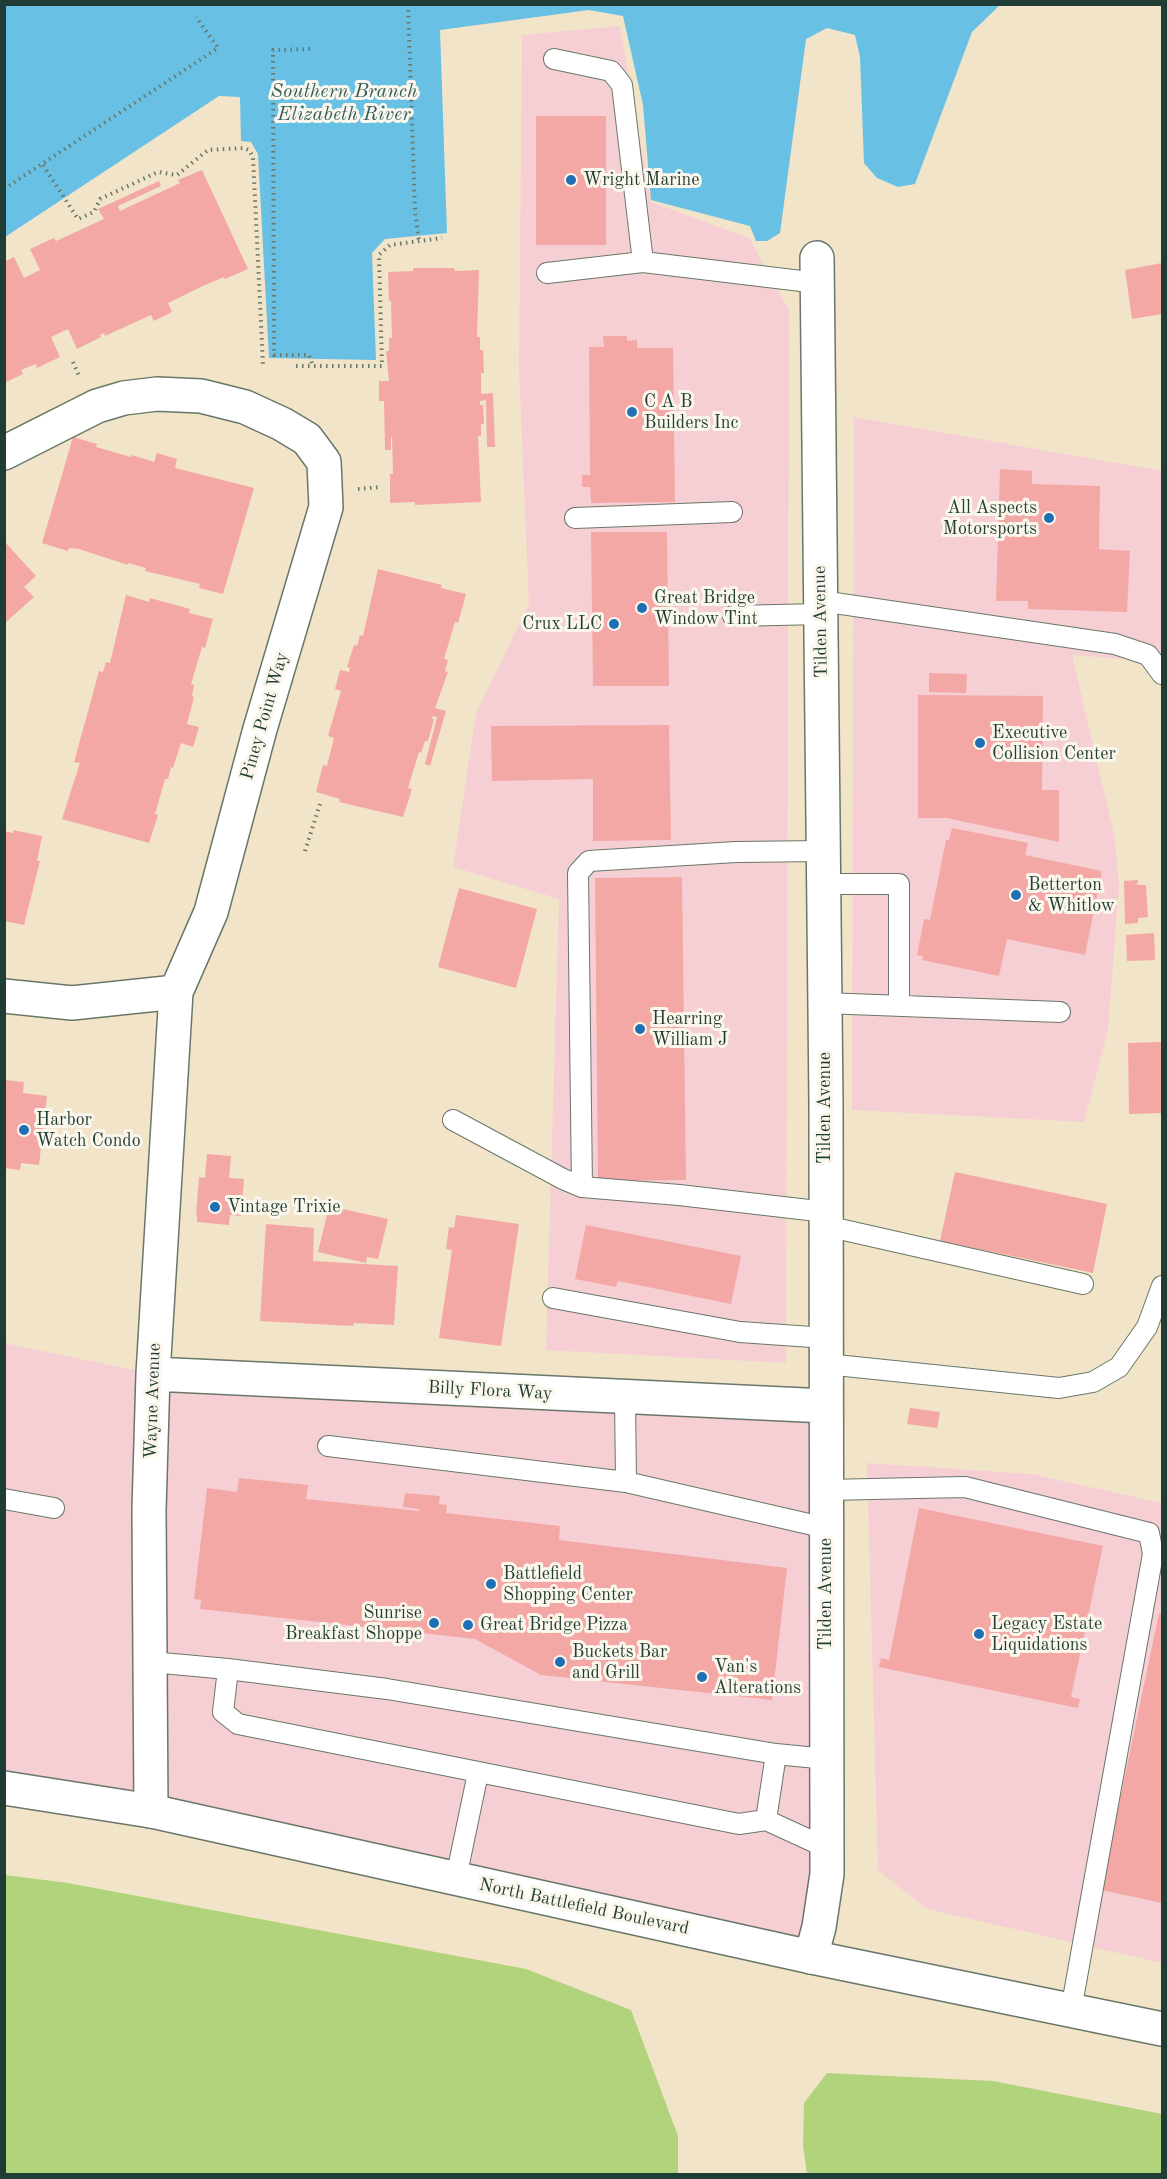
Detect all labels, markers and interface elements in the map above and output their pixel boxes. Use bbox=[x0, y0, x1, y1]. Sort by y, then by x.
water label: Southern Branch Elizabeth River bbox=[271, 80, 417, 127]
place label: Wright Marine bbox=[583, 169, 700, 191]
marker: Wright Marine bbox=[564, 173, 578, 187]
place label: C A B Builders Inc bbox=[644, 391, 738, 434]
marker: C A B Builders Inc bbox=[625, 405, 639, 419]
place label: All Aspects Motorsports bbox=[943, 497, 1037, 540]
marker: All Aspects Motorsports bbox=[1042, 511, 1056, 525]
street label: Tilden Avenue bbox=[809, 566, 833, 678]
place label: Great Bridge Window Tint bbox=[654, 587, 758, 630]
marker: Great Bridge Window Tint bbox=[635, 601, 649, 615]
place label: Crux LLC bbox=[522, 613, 602, 635]
marker: Crux LLC bbox=[607, 617, 621, 631]
street label: Piney Point Way bbox=[236, 650, 294, 782]
place label: Executive Collision Center bbox=[992, 722, 1116, 764]
marker: Executive Collision Center bbox=[973, 736, 987, 750]
place label: Betterton & Whitlow bbox=[1028, 874, 1115, 916]
marker: Betterton & Whitlow bbox=[1009, 888, 1023, 902]
place label: Hearring William J bbox=[652, 1008, 728, 1050]
marker: Hearring William J bbox=[633, 1022, 647, 1036]
street label: Tilden Avenue bbox=[814, 1052, 836, 1164]
place label: Harbor Watch Condo bbox=[36, 1109, 141, 1152]
marker: Harbor Watch Condo bbox=[17, 1123, 31, 1137]
place label: Vintage Trixie bbox=[227, 1196, 341, 1218]
marker: Vintage Trixie bbox=[208, 1200, 222, 1214]
street label: Wayne Avenue bbox=[140, 1343, 166, 1459]
street label: Billy Flora Way bbox=[427, 1377, 553, 1405]
street label: Tilden Avenue bbox=[815, 1538, 837, 1650]
place label: Battlefield Shopping Center bbox=[503, 1563, 633, 1606]
marker: Battlefield Shopping Center bbox=[484, 1577, 498, 1591]
place label: Sunrise Breakfast Shoppe bbox=[285, 1602, 422, 1644]
place label: Legacy Estate Liquidations bbox=[991, 1613, 1102, 1656]
place label: Great Bridge Pizza bbox=[480, 1614, 628, 1636]
marker: Sunrise Breakfast Shoppe bbox=[427, 1616, 441, 1630]
marker: Great Bridge Pizza bbox=[461, 1618, 475, 1632]
marker: Legacy Estate Liquidations bbox=[972, 1627, 986, 1641]
place label: Buckets Bar and Grill bbox=[572, 1641, 667, 1684]
marker: Buckets Bar and Grill bbox=[553, 1655, 567, 1669]
place label: Van's Alterations bbox=[714, 1656, 801, 1698]
marker: Van's Alterations bbox=[695, 1670, 709, 1684]
street label: North Battlefield Boulevard bbox=[477, 1874, 691, 1940]

